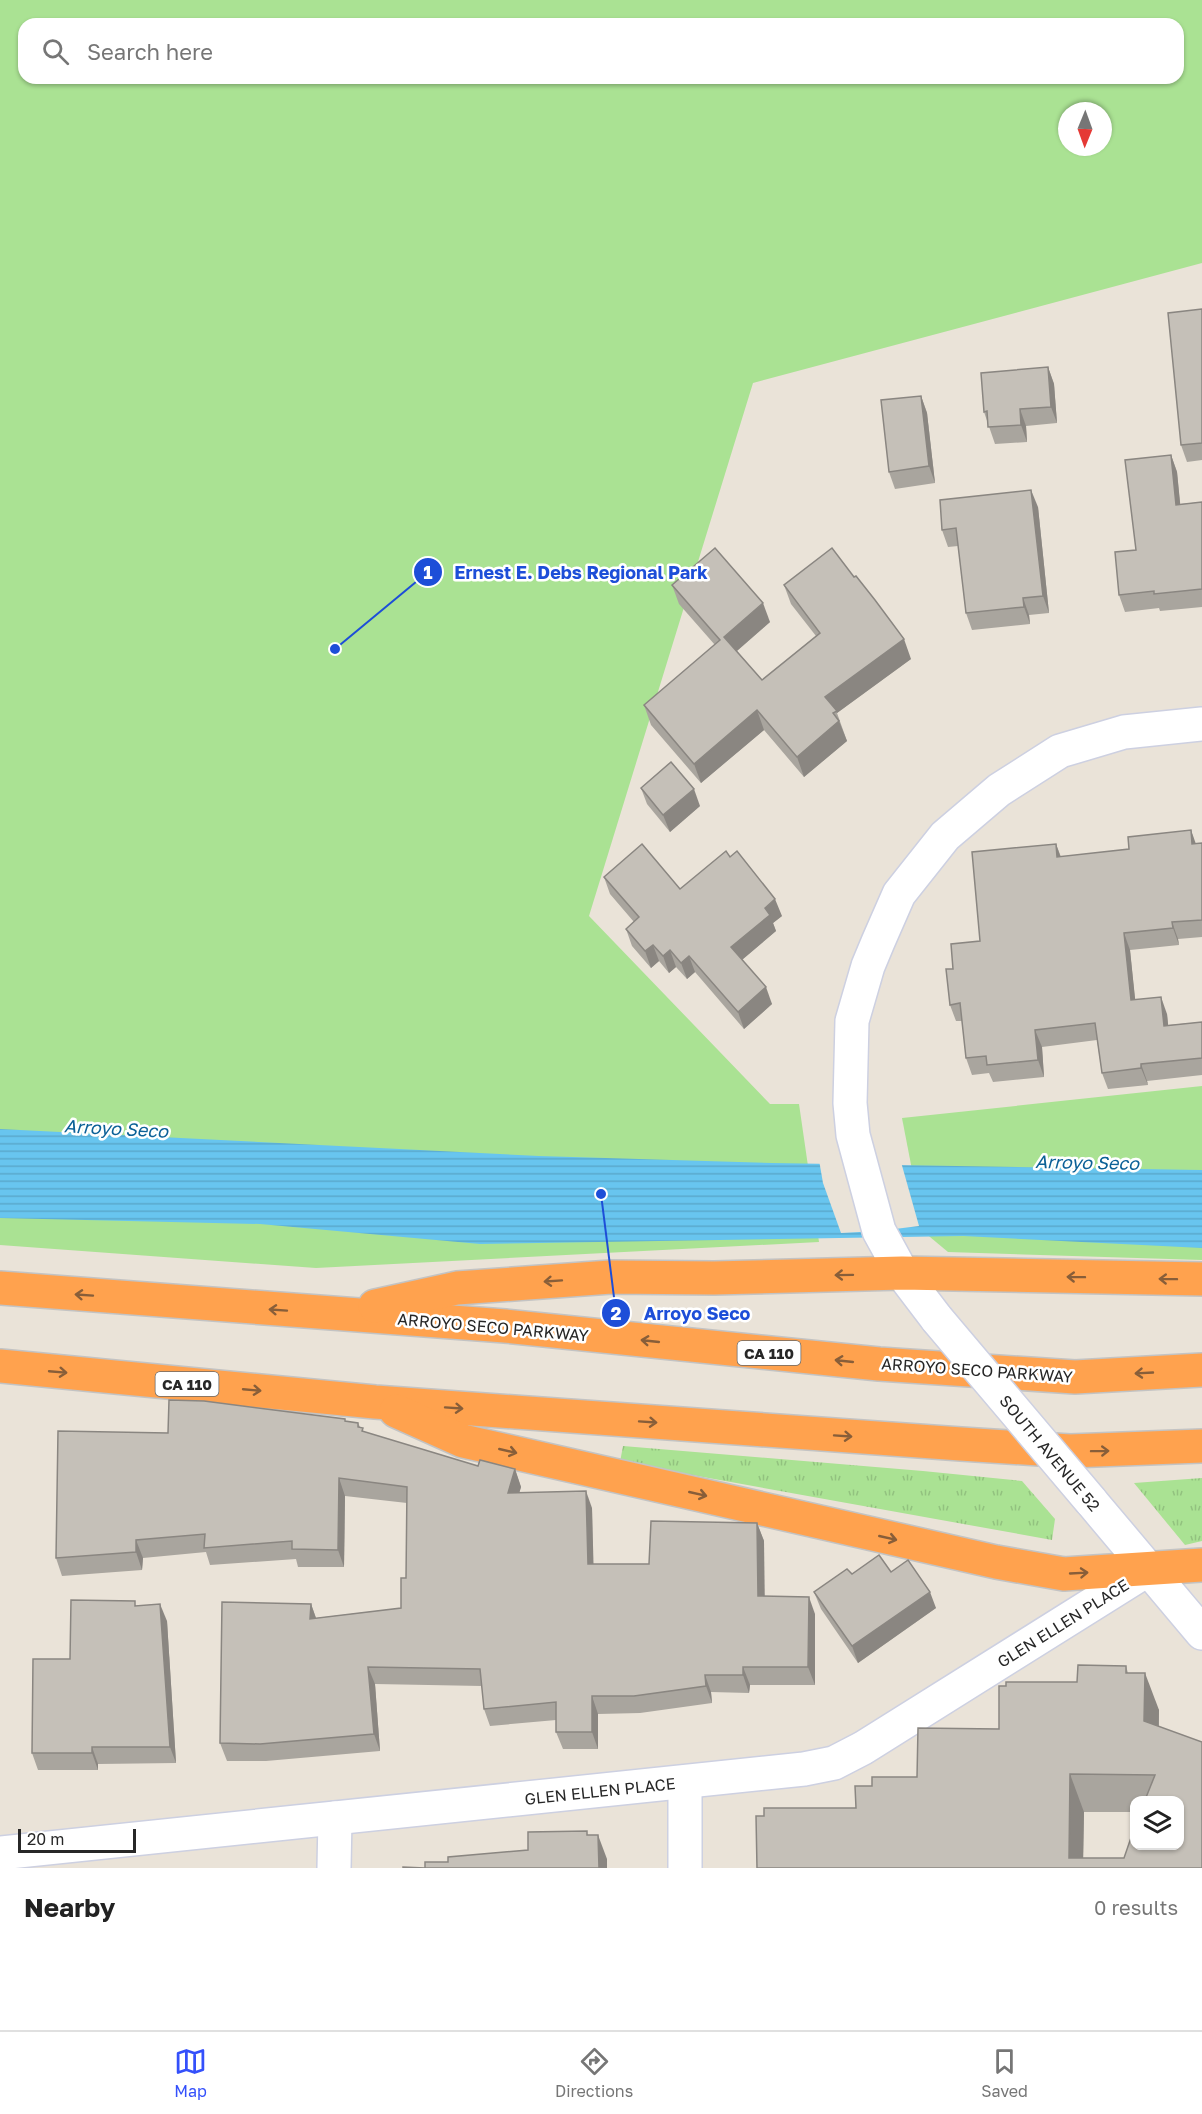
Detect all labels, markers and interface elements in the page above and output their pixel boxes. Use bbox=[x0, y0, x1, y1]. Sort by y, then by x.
search box bbox=[18, 18, 1184, 84]
icon: search bbox=[39, 35, 72, 68]
text: Search here bbox=[87, 38, 213, 65]
north arrow bbox=[1058, 102, 1112, 156]
callout: Ernest E. Debs Regional Park bbox=[413, 554, 720, 590]
text: 1 bbox=[423, 561, 433, 583]
text: Ernest E. Debs Regional Park bbox=[454, 561, 708, 583]
water label: Arroyo Seco bbox=[64, 1114, 170, 1142]
water label: Arroyo Seco bbox=[1035, 1150, 1140, 1174]
one-way arrow bbox=[834, 1269, 854, 1280]
one-way arrow bbox=[1067, 1271, 1087, 1283]
one-way arrow bbox=[1159, 1273, 1179, 1284]
one-way arrow bbox=[543, 1276, 563, 1287]
one-way arrow bbox=[74, 1289, 94, 1300]
callout: Arroyo Seco bbox=[601, 1295, 762, 1331]
text: 2 bbox=[611, 1302, 622, 1324]
text: Arroyo Seco bbox=[644, 1302, 750, 1324]
one-way arrow bbox=[269, 1304, 289, 1315]
street label: ARROYO SECO PARKWAY bbox=[397, 1309, 590, 1345]
one-way arrow bbox=[641, 1335, 661, 1346]
road number: CA 110 bbox=[738, 1341, 800, 1365]
street label: ARROYO SECO PARKWAY bbox=[881, 1353, 1074, 1387]
one-way arrow bbox=[835, 1355, 855, 1366]
one-way arrow bbox=[48, 1367, 68, 1378]
one-way arrow bbox=[1134, 1368, 1154, 1379]
road number: CA 110 bbox=[156, 1372, 219, 1396]
one-way arrow bbox=[242, 1385, 262, 1396]
street label: SOUTH AVENUE 52 bbox=[995, 1391, 1105, 1515]
one-way arrow bbox=[443, 1402, 463, 1413]
one-way arrow bbox=[638, 1416, 658, 1427]
one-way arrow bbox=[832, 1430, 852, 1441]
one-way arrow bbox=[1090, 1445, 1110, 1456]
one-way arrow bbox=[498, 1446, 517, 1457]
one-way arrow bbox=[688, 1489, 707, 1501]
one-way arrow bbox=[878, 1532, 897, 1544]
one-way arrow bbox=[1069, 1568, 1089, 1579]
street label: GLEN ELLEN PLACE bbox=[994, 1574, 1132, 1672]
street label: GLEN ELLEN PLACE bbox=[524, 1773, 676, 1809]
map controls bbox=[1130, 1796, 1184, 1850]
button: layers bbox=[1130, 1796, 1184, 1850]
scale bar bbox=[18, 1826, 136, 1854]
text: 20 m bbox=[27, 1829, 64, 1849]
text: Nearby bbox=[24, 1892, 115, 1923]
text: 0 results bbox=[1094, 1895, 1178, 1919]
tab: Map bbox=[174, 2045, 207, 2101]
tab: Directions bbox=[555, 2045, 633, 2101]
tab: Saved bbox=[981, 2045, 1028, 2101]

